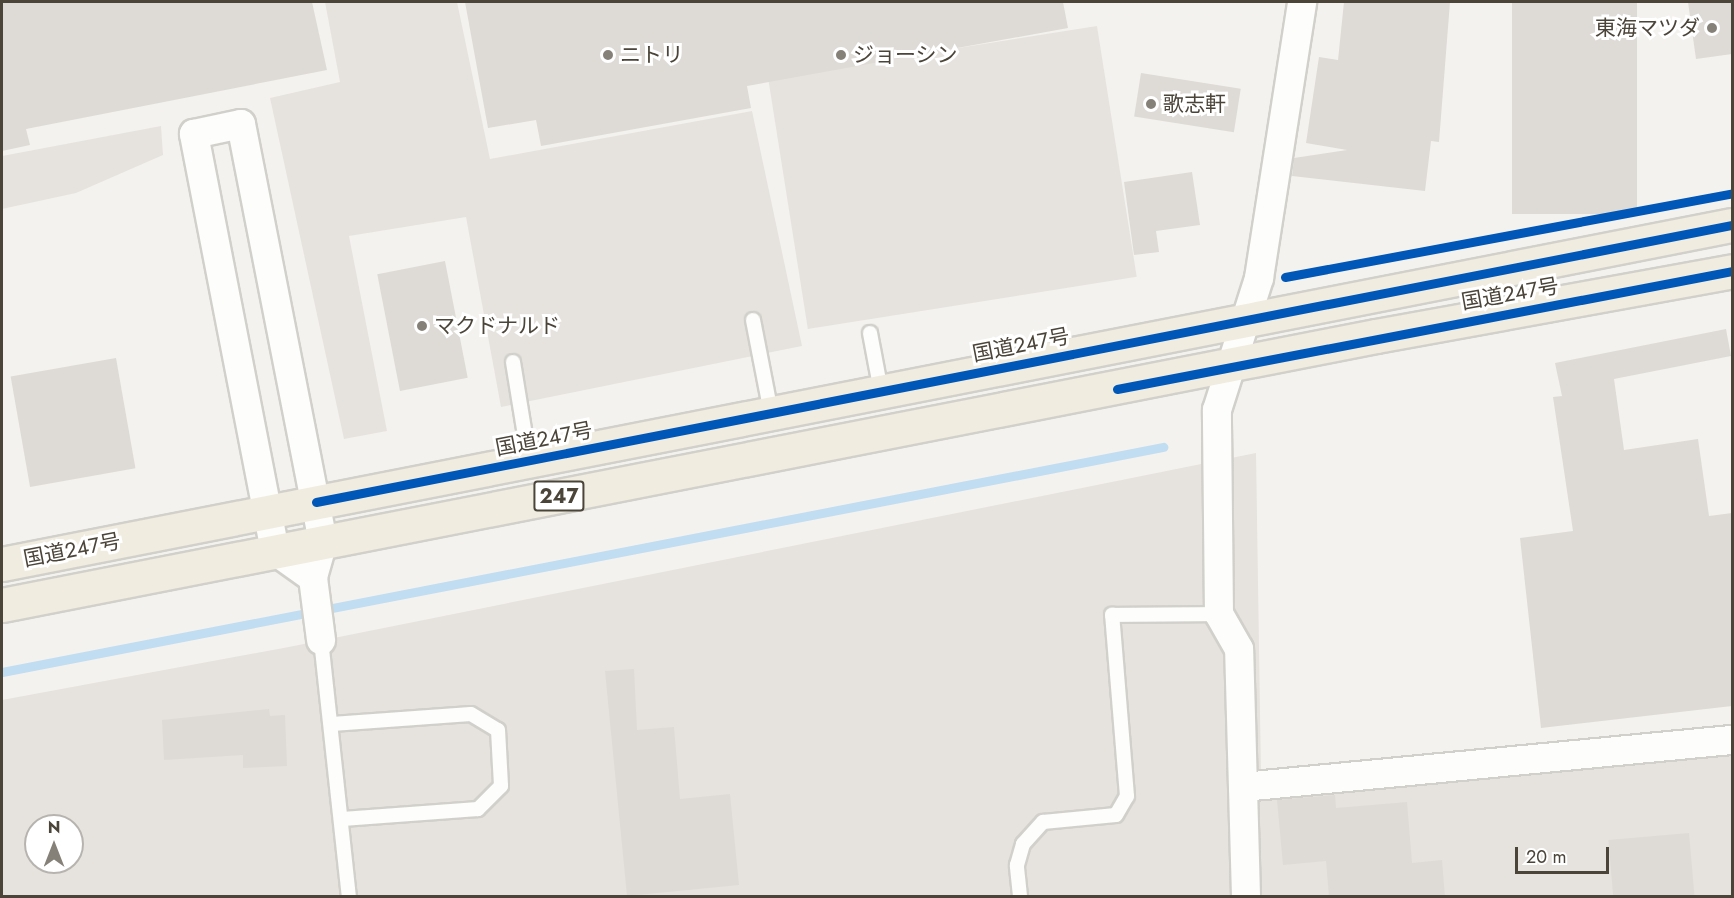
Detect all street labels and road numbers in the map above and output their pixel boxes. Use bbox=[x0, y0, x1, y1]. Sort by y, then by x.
street label: 国道247号 bbox=[1459, 273, 1561, 315]
street label: 国道247号 bbox=[970, 323, 1072, 367]
street label: 国道247号 bbox=[493, 417, 595, 461]
road number: 247 bbox=[532, 479, 586, 513]
street label: 国道247号 bbox=[21, 528, 123, 572]

